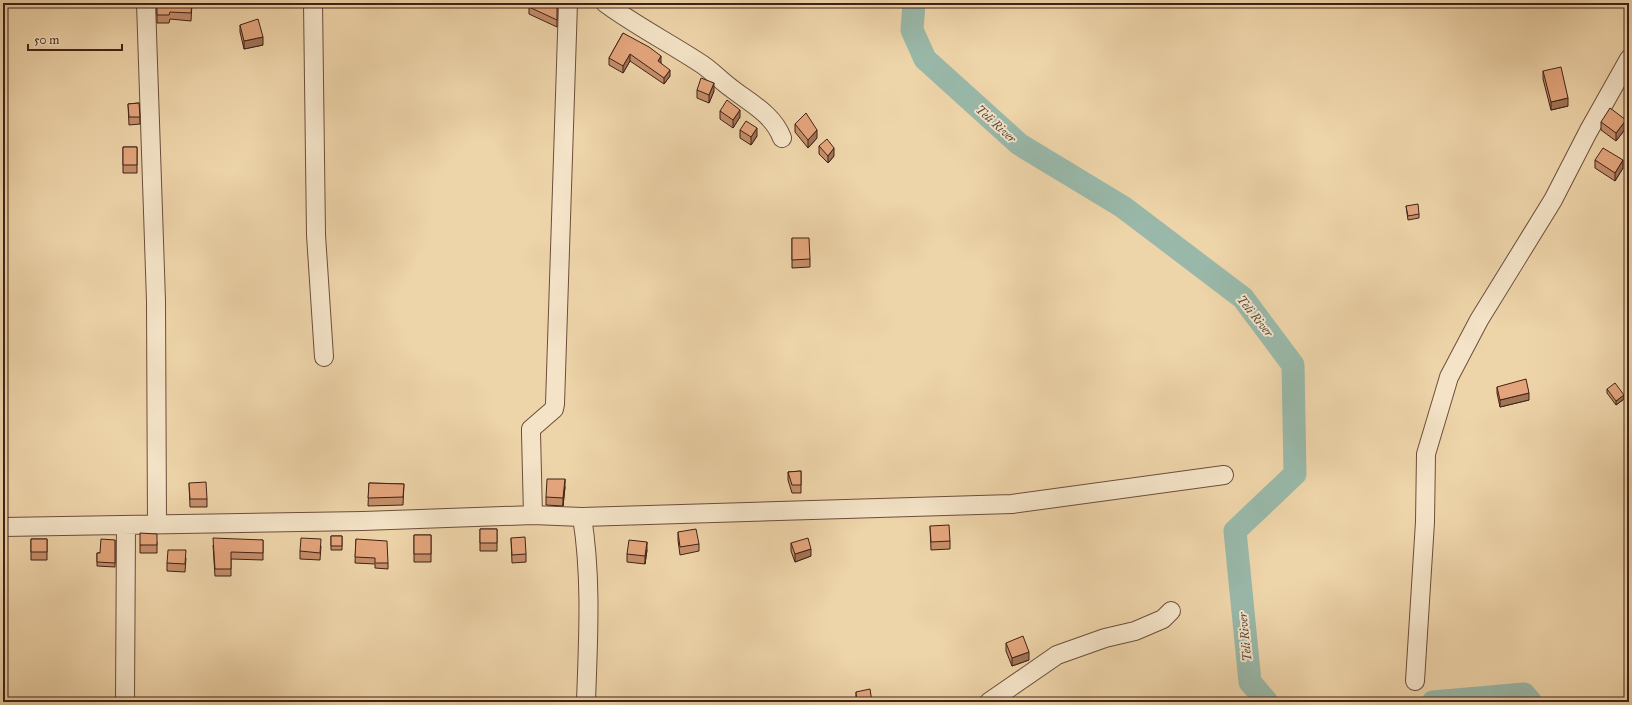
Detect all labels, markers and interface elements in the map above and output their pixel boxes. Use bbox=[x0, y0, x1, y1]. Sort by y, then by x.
scale bar bbox=[28, 26, 122, 52]
text: 50 m bbox=[34, 33, 59, 47]
water label: Teli River bbox=[973, 102, 1020, 146]
water label: Teli River bbox=[1234, 292, 1277, 340]
water label: Teli River bbox=[1235, 611, 1255, 662]

